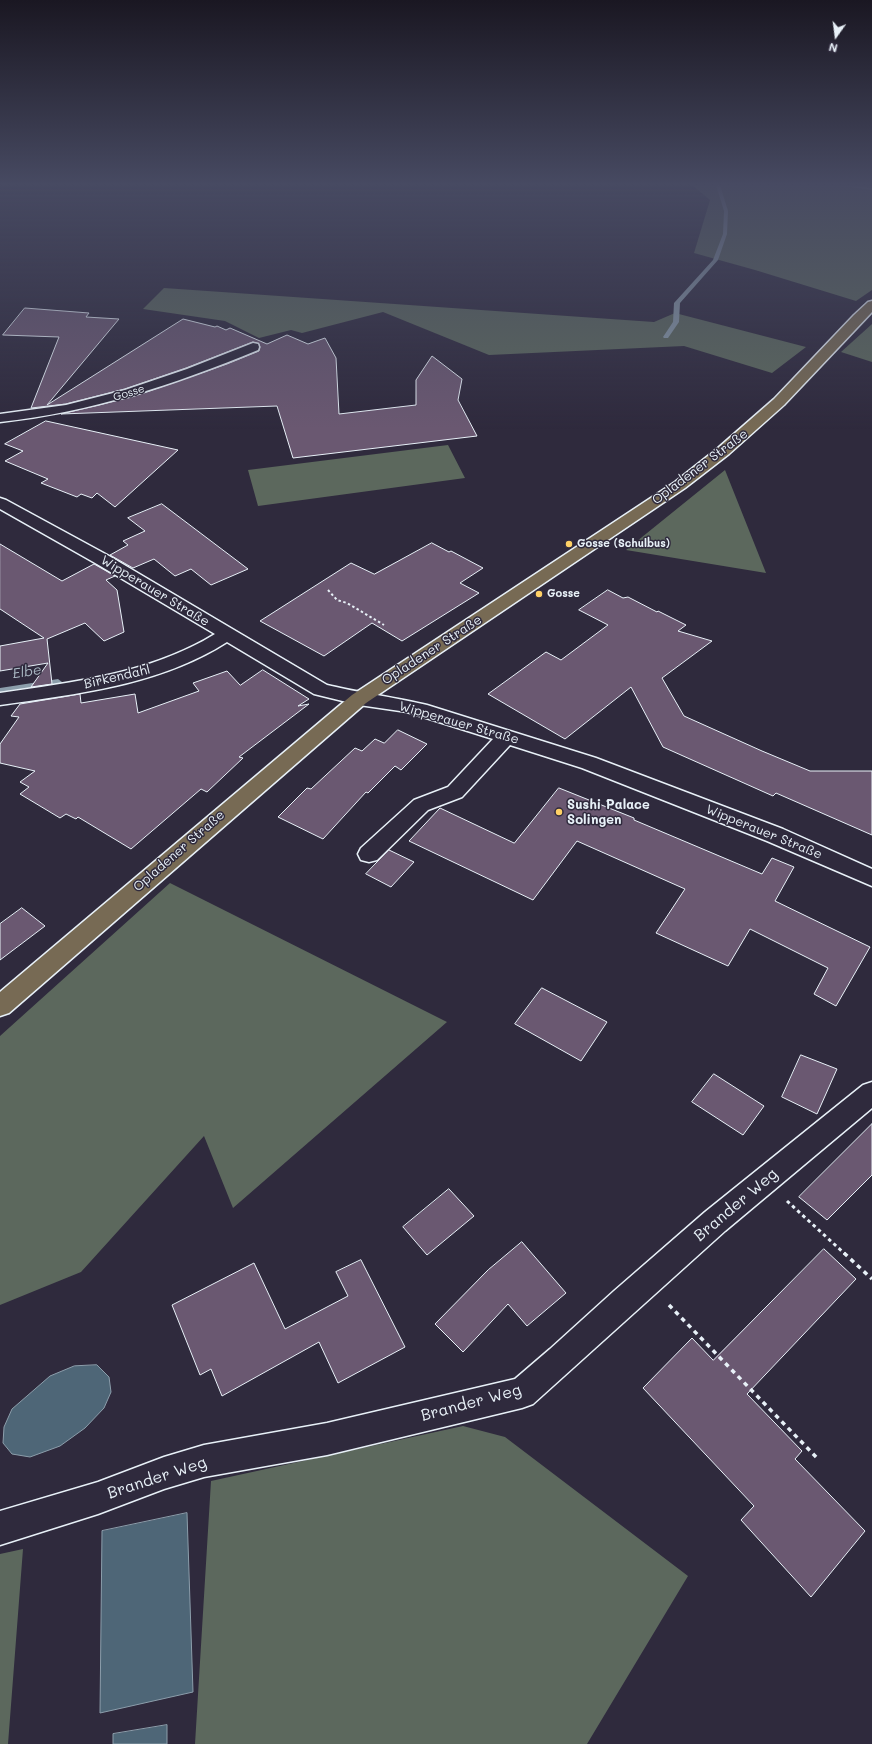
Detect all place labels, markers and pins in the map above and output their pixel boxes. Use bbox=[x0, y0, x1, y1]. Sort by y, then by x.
place label: Gosse (Schulbus) bbox=[577, 537, 670, 551]
marker: Gosse (Schulbus) bbox=[564, 539, 574, 549]
place label: Gosse bbox=[547, 587, 580, 601]
marker: Gosse bbox=[534, 589, 544, 599]
place label: Sushi Palace Solingen bbox=[567, 797, 650, 828]
marker: Sushi Palace Solingen bbox=[554, 807, 564, 817]

